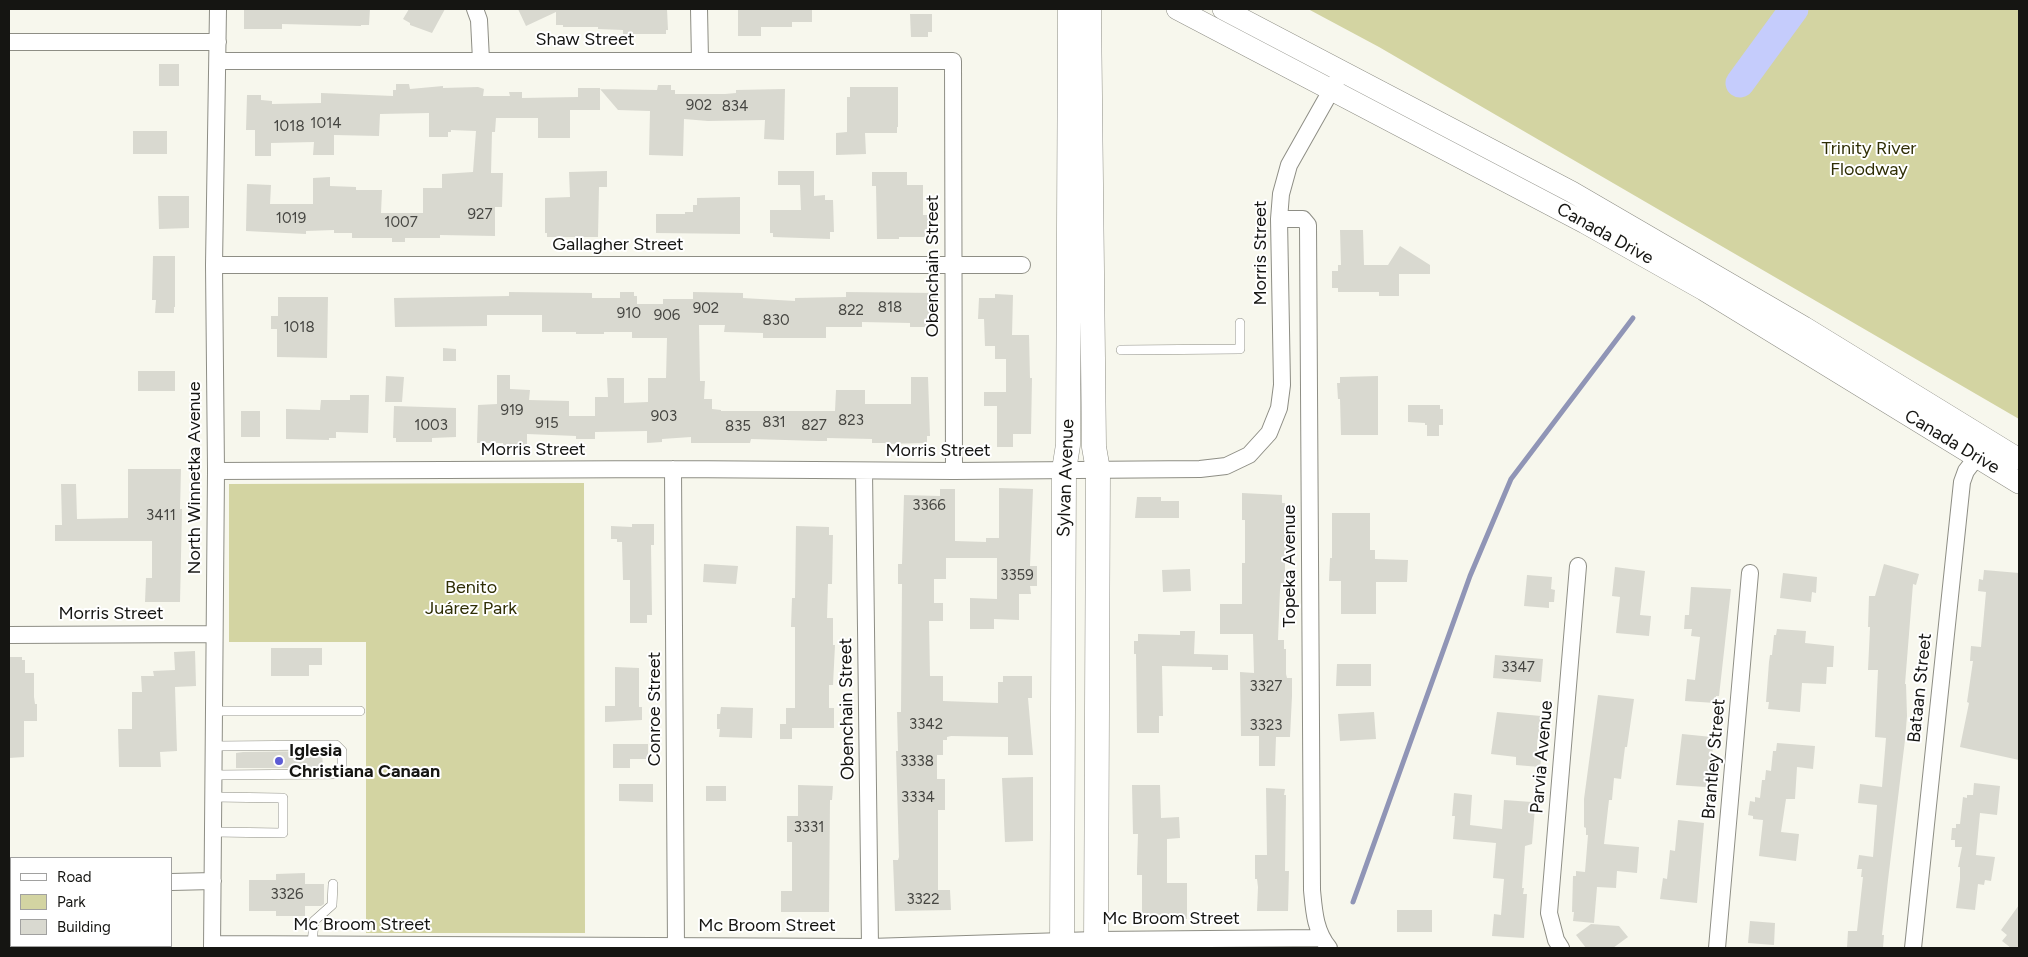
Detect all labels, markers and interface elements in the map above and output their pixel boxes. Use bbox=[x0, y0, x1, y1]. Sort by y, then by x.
street label: Shaw Street bbox=[535, 29, 635, 51]
house number: 902 bbox=[686, 97, 712, 115]
house number: 834 bbox=[722, 98, 748, 116]
house number: 1014 bbox=[310, 115, 342, 133]
house number: 1018 bbox=[273, 118, 305, 136]
park label: Trinity River Floodway bbox=[1822, 138, 1916, 180]
street label: Obenchain Street bbox=[922, 195, 944, 337]
street label: Canada Drive bbox=[1553, 199, 1657, 269]
street label: Morris Street bbox=[1250, 200, 1272, 306]
house number: 927 bbox=[468, 206, 492, 224]
house number: 1019 bbox=[276, 210, 306, 228]
house number: 1007 bbox=[384, 214, 418, 232]
street label: Gallagher Street bbox=[552, 234, 684, 256]
house number: 818 bbox=[878, 299, 902, 317]
house number: 902 bbox=[693, 300, 719, 318]
house number: 822 bbox=[838, 302, 864, 320]
house number: 910 bbox=[617, 305, 641, 323]
house number: 906 bbox=[654, 307, 680, 325]
house number: 830 bbox=[763, 312, 789, 330]
house number: 1018 bbox=[283, 319, 315, 337]
street label: North Winnetka Avenue bbox=[184, 382, 206, 574]
house number: 919 bbox=[500, 402, 524, 420]
street label: Canada Drive bbox=[1901, 405, 2003, 479]
house number: 903 bbox=[651, 408, 677, 426]
house number: 823 bbox=[838, 412, 864, 430]
house number: 831 bbox=[762, 414, 786, 432]
house number: 915 bbox=[535, 415, 559, 433]
house number: 1003 bbox=[414, 417, 448, 435]
house number: 827 bbox=[801, 417, 827, 435]
house number: 835 bbox=[725, 418, 751, 436]
street label: Sylvan Avenue bbox=[1053, 419, 1079, 537]
street label: Morris Street bbox=[480, 439, 586, 461]
street label: Morris Street bbox=[885, 440, 991, 462]
house number: 3366 bbox=[912, 497, 946, 515]
street label: Topeka Avenue bbox=[1279, 505, 1301, 627]
house number: 3411 bbox=[146, 507, 176, 525]
house number: 3359 bbox=[1000, 567, 1034, 585]
park label: Benito Juárez Park bbox=[425, 577, 517, 620]
street label: Morris Street bbox=[58, 603, 164, 625]
street label: Bataan Street bbox=[1904, 632, 1936, 744]
street label: Obenchain Street bbox=[835, 638, 859, 780]
street label: Conroe Street bbox=[644, 652, 666, 766]
house number: 3347 bbox=[1501, 659, 1535, 677]
house number: 3327 bbox=[1250, 678, 1282, 696]
street label: Brantley Street bbox=[1698, 698, 1730, 820]
street label: Parvia Avenue bbox=[1526, 700, 1558, 814]
house number: 3342 bbox=[909, 716, 943, 734]
house number: 3323 bbox=[1250, 717, 1282, 735]
place label: Iglesia Christiana Canaan bbox=[289, 740, 440, 782]
house number: 3338 bbox=[900, 753, 934, 771]
marker: Iglesia Christiana Canaan bbox=[273, 755, 285, 767]
house number: 3334 bbox=[901, 789, 935, 807]
house number: 3331 bbox=[794, 819, 824, 837]
legend bbox=[10, 857, 172, 947]
text: Road bbox=[57, 868, 92, 886]
house number: 3326 bbox=[270, 886, 304, 904]
house number: 3322 bbox=[906, 891, 940, 909]
text: Park bbox=[57, 893, 86, 911]
street label: Mc Broom Street bbox=[1102, 908, 1240, 930]
street label: Mc Broom Street bbox=[293, 914, 431, 936]
street label: Mc Broom Street bbox=[698, 915, 836, 937]
text: Building bbox=[57, 918, 111, 936]

